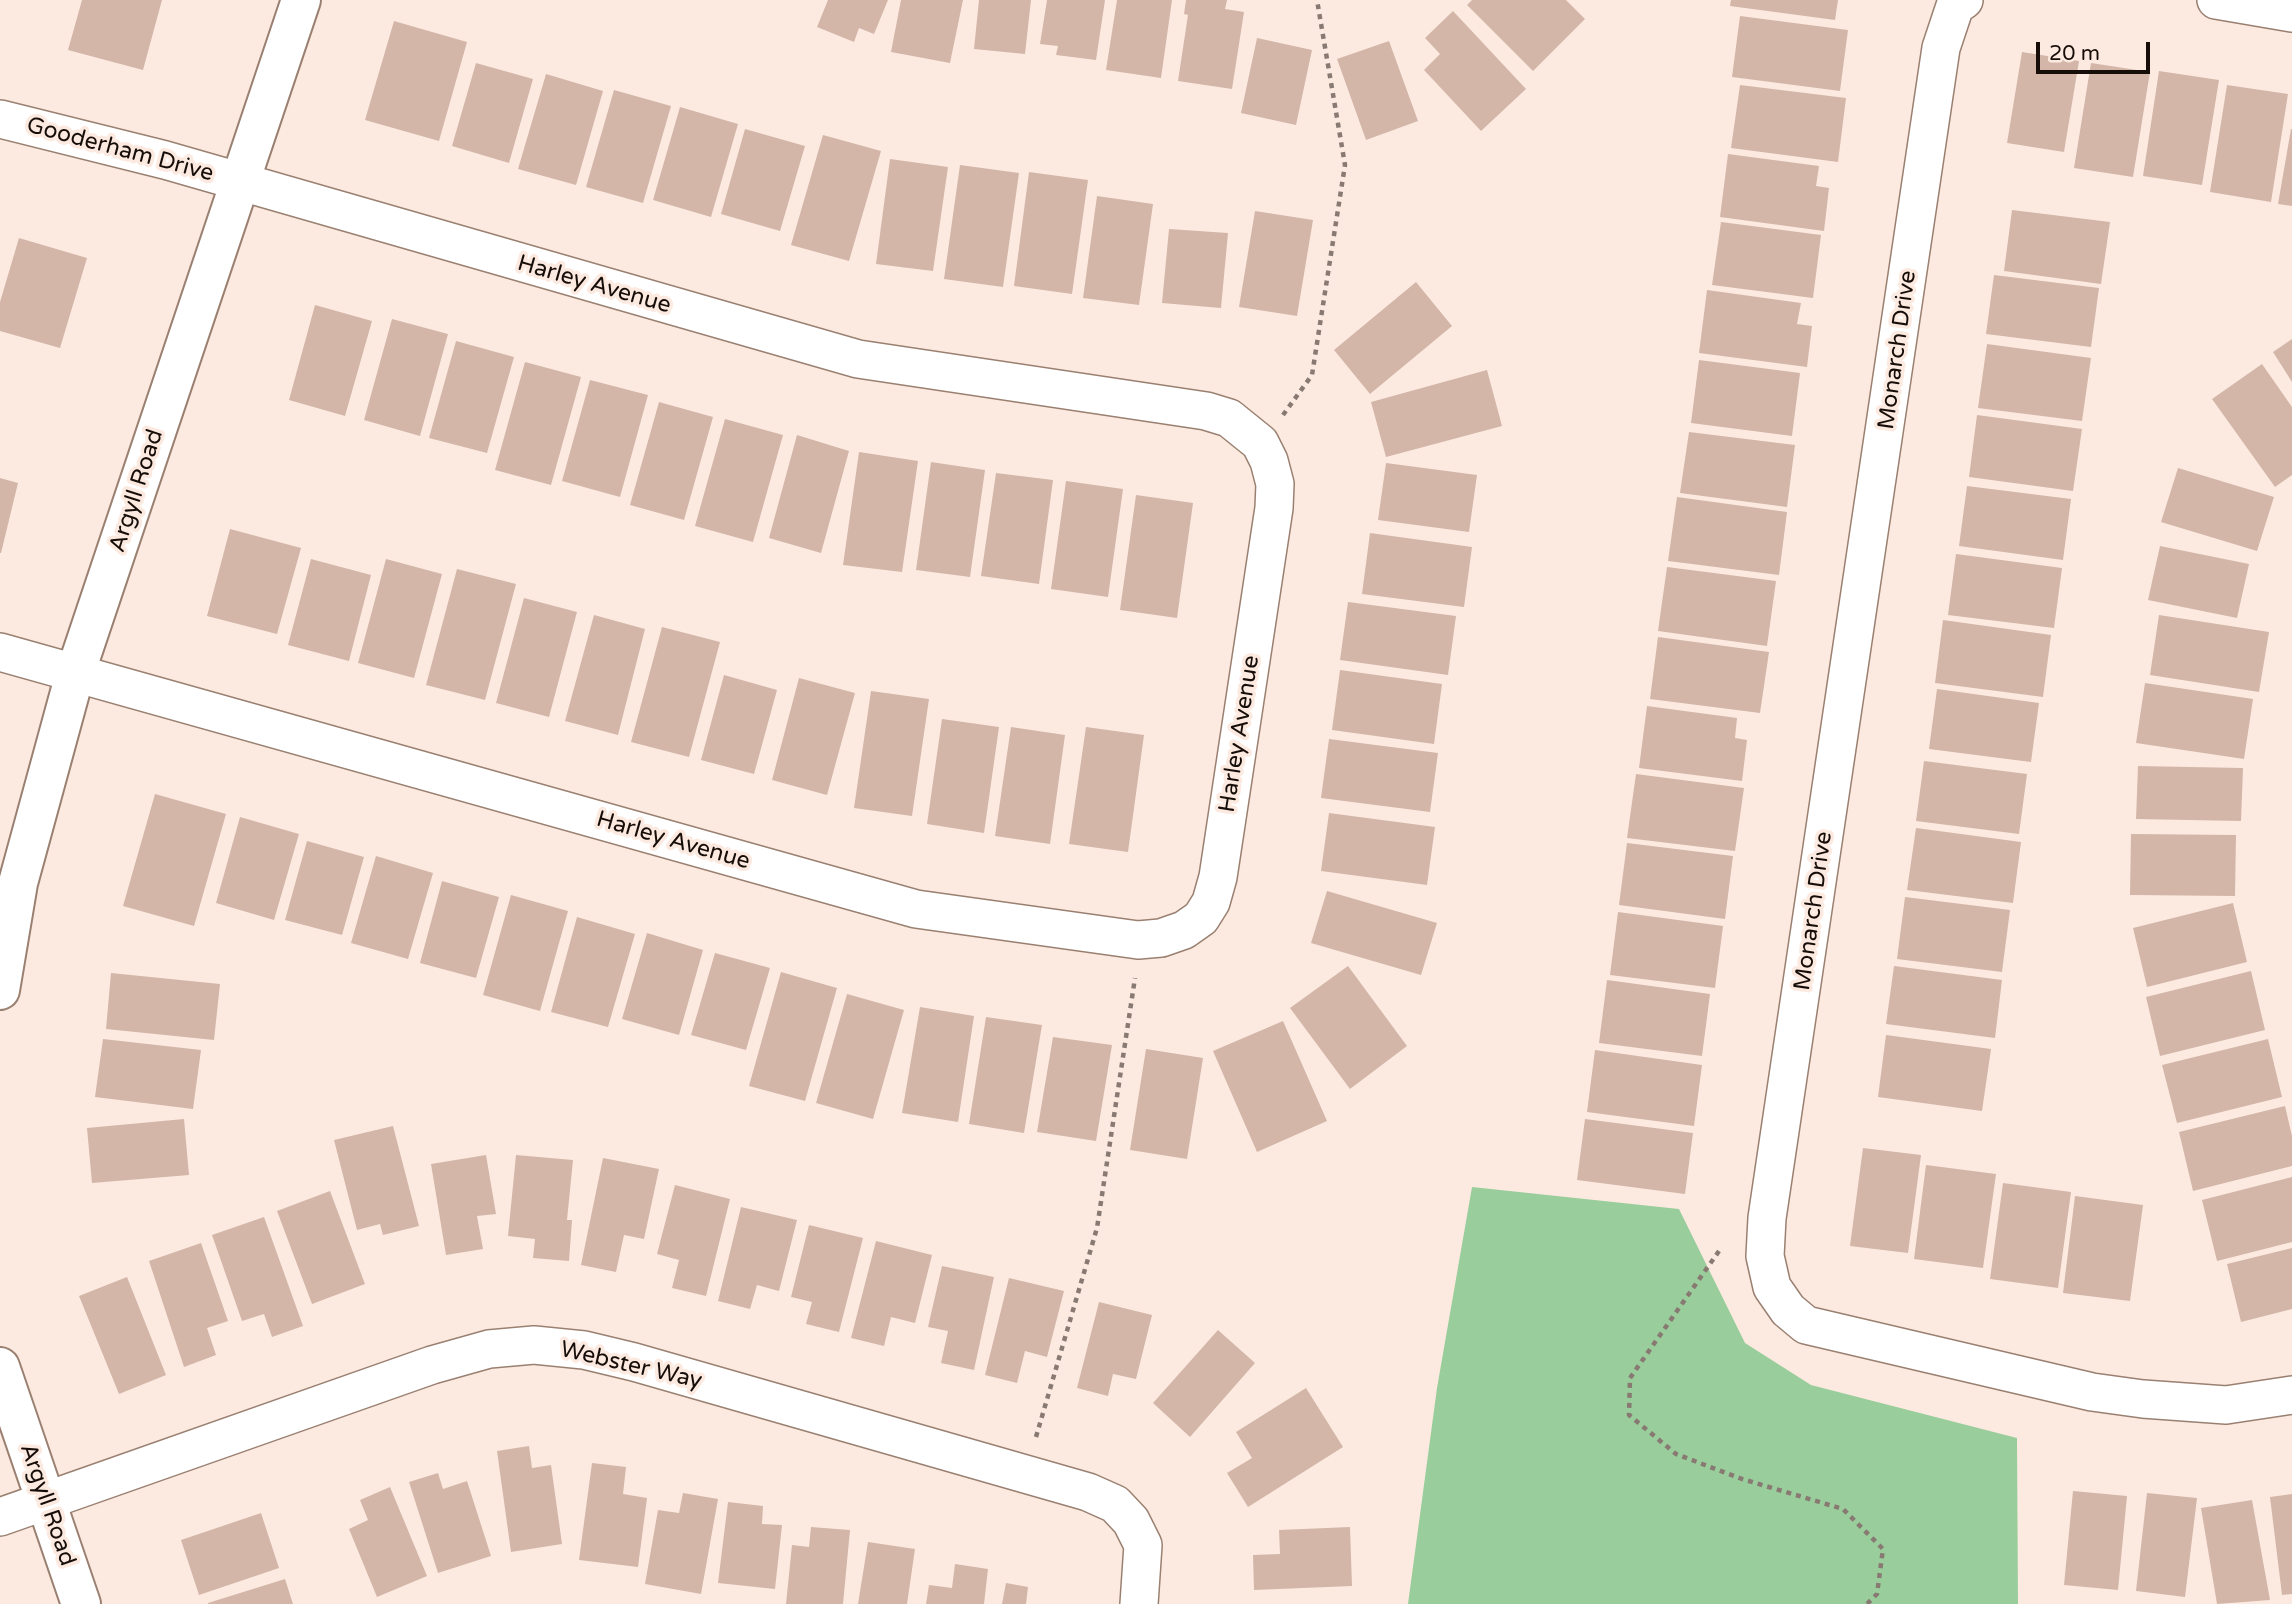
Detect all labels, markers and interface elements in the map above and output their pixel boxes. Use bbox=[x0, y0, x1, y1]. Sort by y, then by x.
scale bar bbox=[2040, 28, 2154, 72]
text: 20 m bbox=[2049, 41, 2100, 66]
street label: Gooderham Drive bbox=[24, 112, 216, 188]
street label: Harley Avenue bbox=[514, 250, 674, 320]
street label: Monarch Drive bbox=[1873, 269, 1923, 431]
street label: Argyll Road bbox=[104, 426, 170, 556]
street label: Harley Avenue bbox=[1214, 654, 1266, 814]
street label: Harley Avenue bbox=[593, 806, 753, 876]
street label: Monarch Drive bbox=[1789, 830, 1839, 992]
street label: Webster Way bbox=[557, 1336, 705, 1396]
street label: Argyll Road bbox=[13, 1440, 81, 1570]

